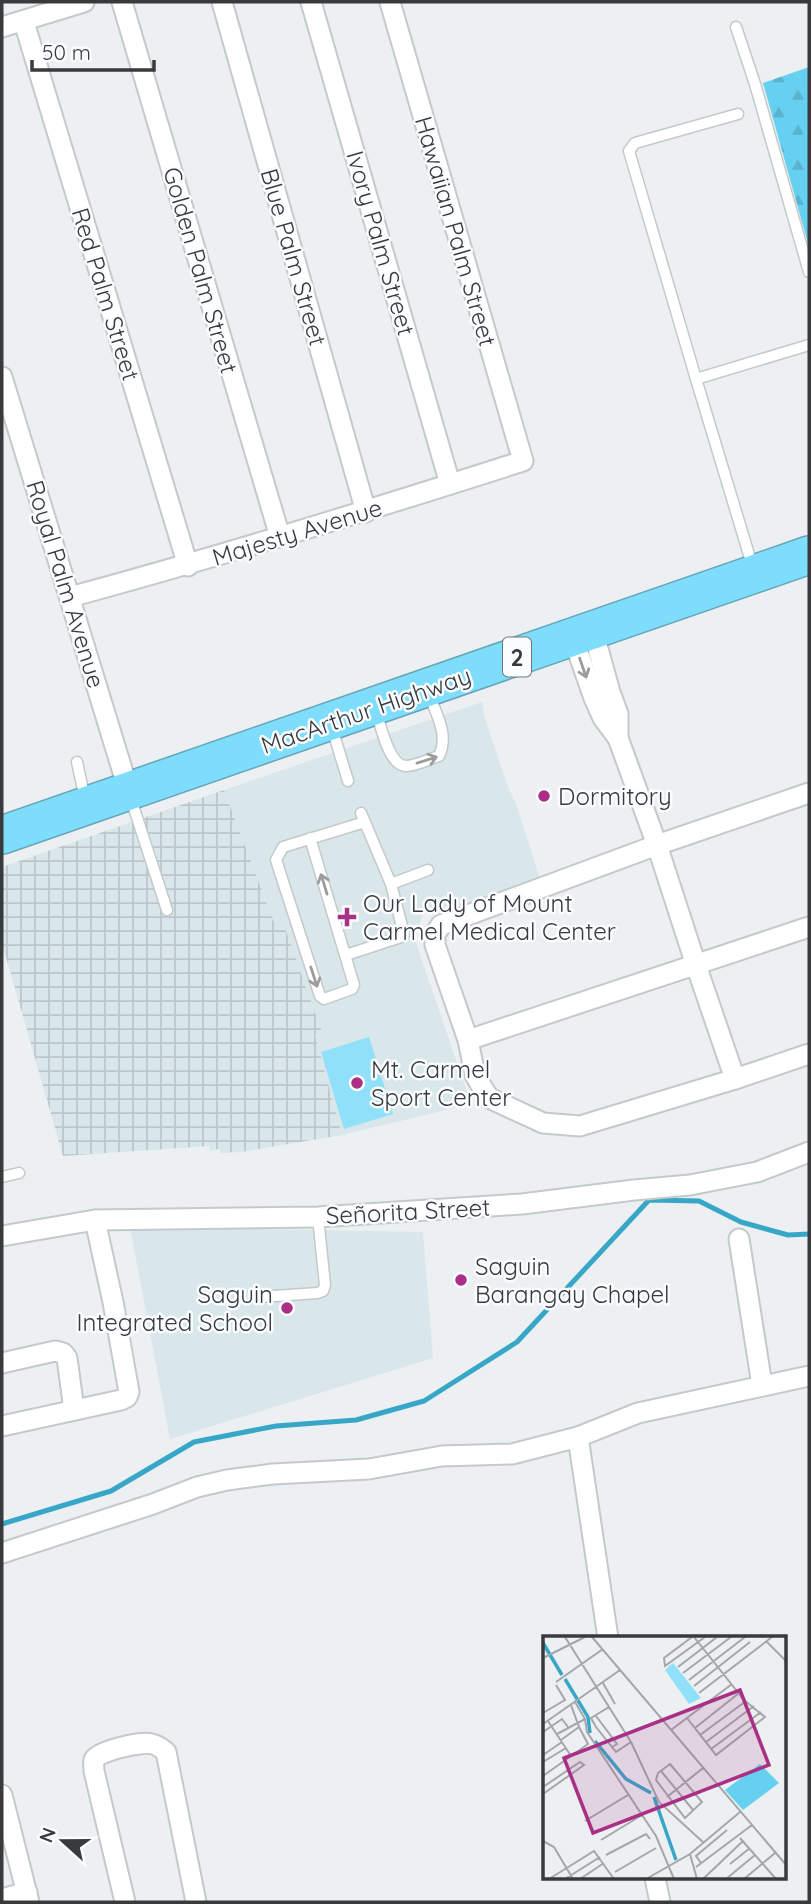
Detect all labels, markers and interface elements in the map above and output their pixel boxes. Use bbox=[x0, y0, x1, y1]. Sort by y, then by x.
scale bar bbox=[32, 28, 154, 72]
text: 50 m bbox=[42, 39, 91, 65]
street label: Hawaiian Palm Street bbox=[409, 113, 503, 349]
street label: Ivory Palm Street bbox=[340, 147, 422, 339]
street label: Golden Palm Street bbox=[157, 163, 245, 377]
street label: Blue Palm Street bbox=[254, 165, 334, 349]
street label: Red Palm Street bbox=[66, 204, 146, 384]
street label: Royal Palm Avenue bbox=[20, 477, 112, 691]
street label: Majesty Avenue bbox=[208, 492, 386, 572]
road number: 2 bbox=[503, 638, 531, 677]
one-way arrow bbox=[577, 657, 590, 679]
street label: MacArthur Highway bbox=[257, 660, 475, 760]
one-way arrow bbox=[415, 753, 437, 765]
place label: Dormitory bbox=[558, 781, 672, 811]
marker: Dormitory bbox=[536, 788, 552, 804]
one-way arrow bbox=[317, 874, 329, 896]
place label: Our Lady of Mount Carmel Medical Center bbox=[363, 888, 616, 946]
marker: Our Lady of Mount Carmel Medical Center bbox=[337, 907, 357, 927]
one-way arrow bbox=[308, 966, 321, 988]
place label: Mt. Carmel Sport Center bbox=[371, 1054, 511, 1112]
marker: Mt. Carmel Sport Center bbox=[349, 1075, 365, 1091]
street label: Señorita Street bbox=[325, 1192, 491, 1230]
place label: Saguin Barangay Chapel bbox=[475, 1251, 670, 1309]
marker: Saguin Barangay Chapel bbox=[453, 1272, 469, 1288]
place label: Saguin Integrated School bbox=[76, 1279, 273, 1337]
marker: Saguin Integrated School bbox=[279, 1300, 295, 1316]
inset map bbox=[543, 1636, 786, 1880]
north arrow bbox=[28, 1806, 98, 1876]
text: N bbox=[33, 1824, 61, 1846]

